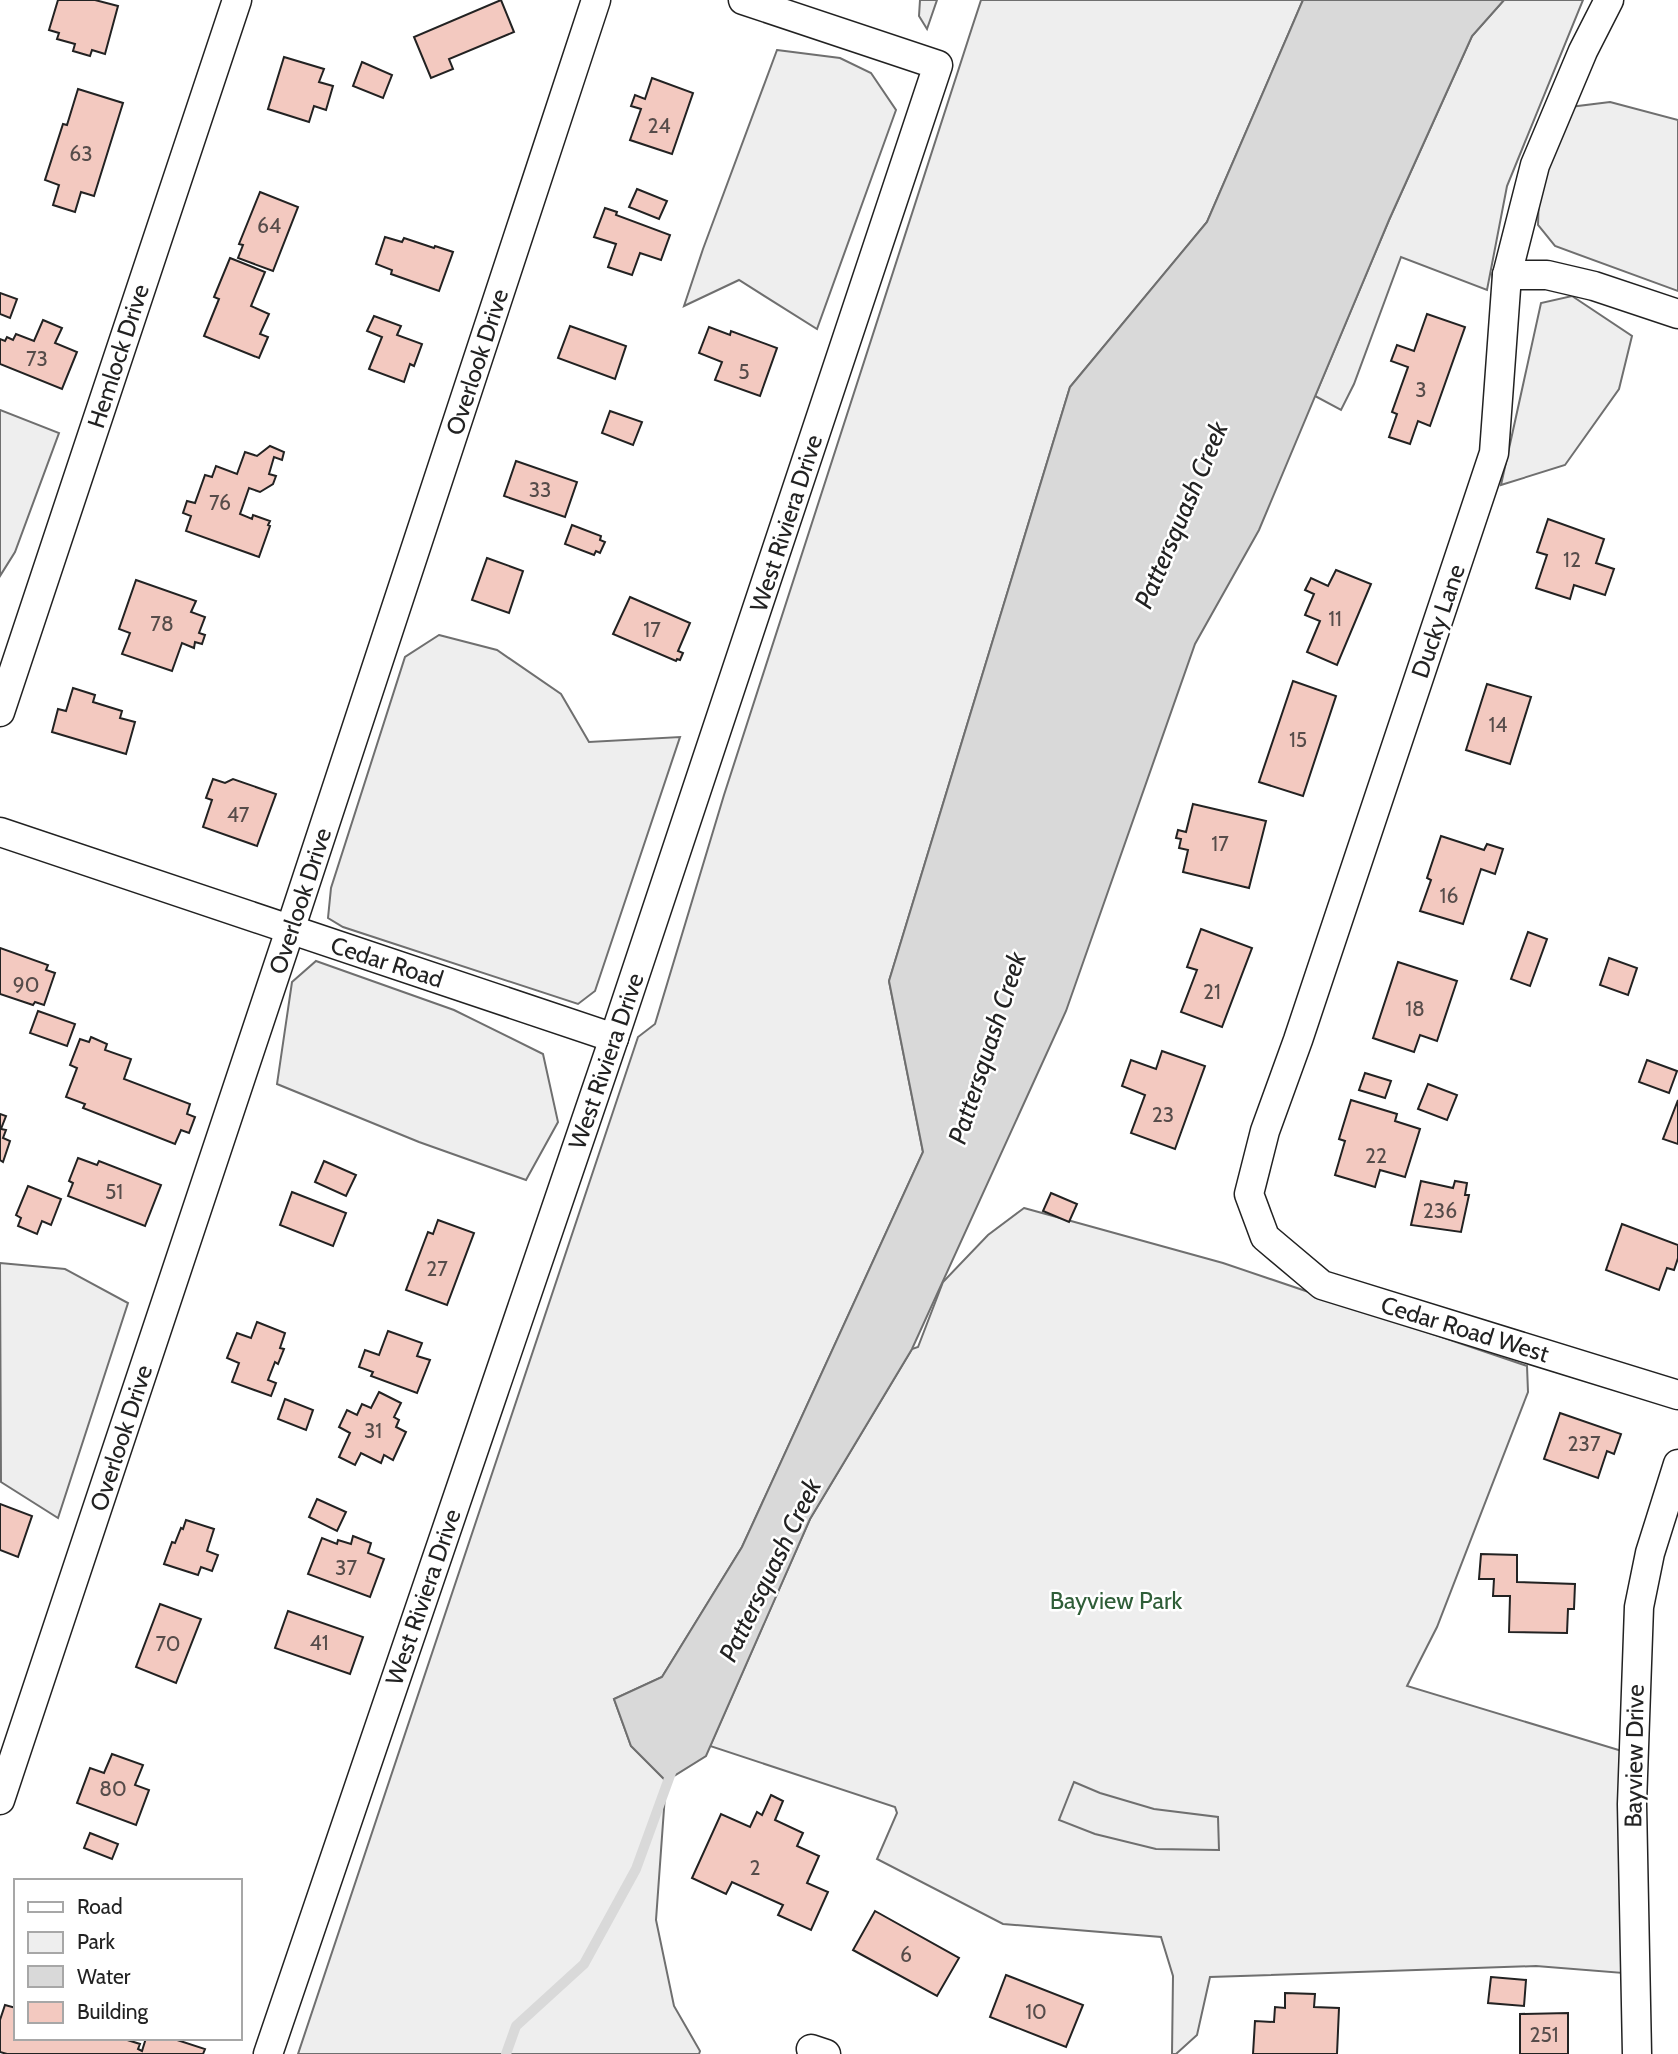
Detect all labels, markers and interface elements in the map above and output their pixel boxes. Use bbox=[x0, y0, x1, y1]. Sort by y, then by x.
house number: 24 bbox=[647, 113, 671, 138]
house number: 63 bbox=[69, 141, 93, 166]
house number: 64 bbox=[257, 213, 281, 238]
street label: Hemlock Drive bbox=[81, 280, 155, 432]
street label: Overlook Drive bbox=[440, 285, 514, 439]
house number: 73 bbox=[26, 346, 48, 371]
house number: 5 bbox=[738, 359, 750, 384]
house number: 3 bbox=[1415, 377, 1427, 402]
water label: Pattersquash Creek bbox=[1127, 416, 1235, 613]
street label: West Riviera Drive bbox=[744, 431, 828, 615]
house number: 33 bbox=[529, 477, 551, 502]
house number: 76 bbox=[209, 490, 231, 515]
house number: 12 bbox=[1563, 547, 1581, 572]
street label: Ducky Lane bbox=[1405, 560, 1471, 682]
house number: 11 bbox=[1328, 606, 1342, 631]
house number: 78 bbox=[150, 611, 174, 636]
house number: 17 bbox=[643, 617, 661, 642]
house number: 14 bbox=[1489, 712, 1507, 737]
house number: 15 bbox=[1289, 727, 1307, 752]
house number: 47 bbox=[227, 802, 250, 827]
street label: Overlook Drive bbox=[263, 824, 337, 978]
house number: 17 bbox=[1211, 831, 1229, 856]
house number: 16 bbox=[1440, 883, 1458, 908]
street label: Cedar Road bbox=[327, 930, 447, 994]
water label: Pattersquash Creek bbox=[941, 947, 1033, 1148]
street label: West Riviera Drive bbox=[562, 969, 650, 1153]
house number: 90 bbox=[13, 972, 39, 997]
house number: 21 bbox=[1203, 979, 1221, 1004]
house number: 18 bbox=[1405, 996, 1425, 1021]
house number: 23 bbox=[1152, 1102, 1174, 1127]
house number: 22 bbox=[1365, 1143, 1387, 1168]
house number: 51 bbox=[105, 1179, 123, 1204]
house number: 236 bbox=[1423, 1198, 1457, 1223]
house number: 27 bbox=[426, 1256, 448, 1281]
street label: Cedar Road West bbox=[1378, 1290, 1552, 1368]
street label: Overlook Drive bbox=[84, 1361, 158, 1515]
house number: 31 bbox=[364, 1418, 382, 1443]
house number: 237 bbox=[1568, 1431, 1601, 1456]
water label: Pattersquash Creek bbox=[712, 1472, 829, 1667]
street label: West Riviera Drive bbox=[379, 1505, 467, 1689]
house number: 37 bbox=[335, 1555, 357, 1580]
park label: Bayview Park bbox=[1050, 1586, 1183, 1615]
house number: 41 bbox=[310, 1630, 328, 1655]
house number: 70 bbox=[155, 1631, 181, 1656]
street label: Bayview Drive bbox=[1618, 1684, 1650, 1828]
house number: 80 bbox=[99, 1776, 127, 1801]
house number: 2 bbox=[749, 1855, 761, 1880]
legend bbox=[14, 1879, 242, 2040]
text: Road bbox=[77, 1894, 123, 1919]
text: Park bbox=[77, 1929, 115, 1954]
house number: 6 bbox=[900, 1942, 912, 1967]
text: Water bbox=[77, 1964, 131, 1989]
text: Building bbox=[77, 1999, 149, 2024]
house number: 10 bbox=[1025, 1999, 1047, 2024]
house number: 251 bbox=[1529, 2022, 1559, 2047]

